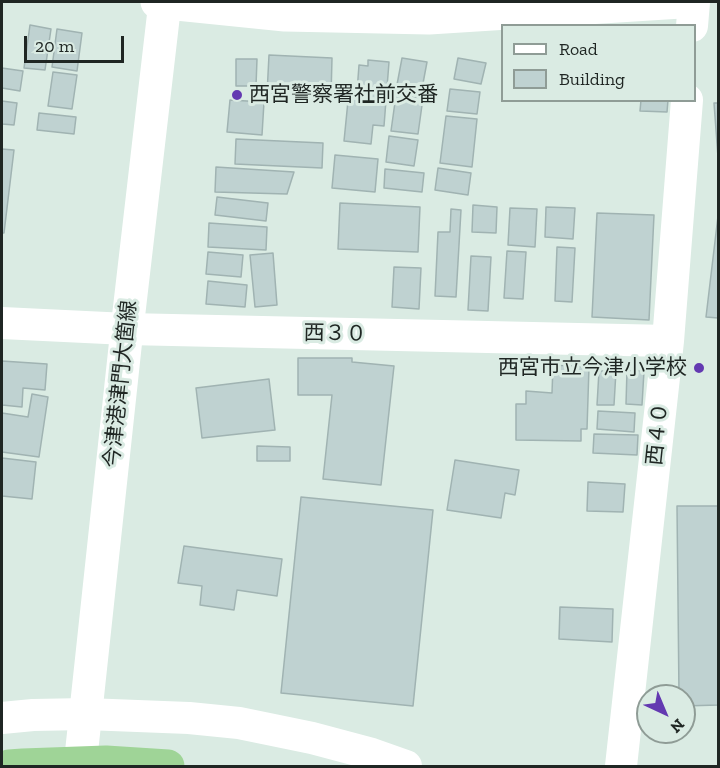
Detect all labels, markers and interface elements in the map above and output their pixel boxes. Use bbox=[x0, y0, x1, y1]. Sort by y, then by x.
scale bar bbox=[27, 24, 128, 62]
legend bbox=[501, 24, 696, 102]
text: 20 m bbox=[35, 35, 74, 57]
text: Road bbox=[559, 38, 598, 60]
text: Building bbox=[559, 68, 625, 90]
place label: 西宮警察署社前交番 bbox=[249, 82, 438, 108]
marker: 西宮警察署社前交番 bbox=[230, 88, 244, 102]
street label: 今津港津門大箇線 bbox=[100, 299, 142, 469]
street label: 西３０ bbox=[303, 321, 367, 347]
place label: 西宮市立今津小学校 bbox=[498, 355, 687, 381]
marker: 西宮市立今津小学校 bbox=[692, 361, 706, 375]
street label: 西４０ bbox=[642, 401, 674, 467]
north arrow bbox=[636, 684, 696, 744]
text: N bbox=[666, 715, 688, 737]

